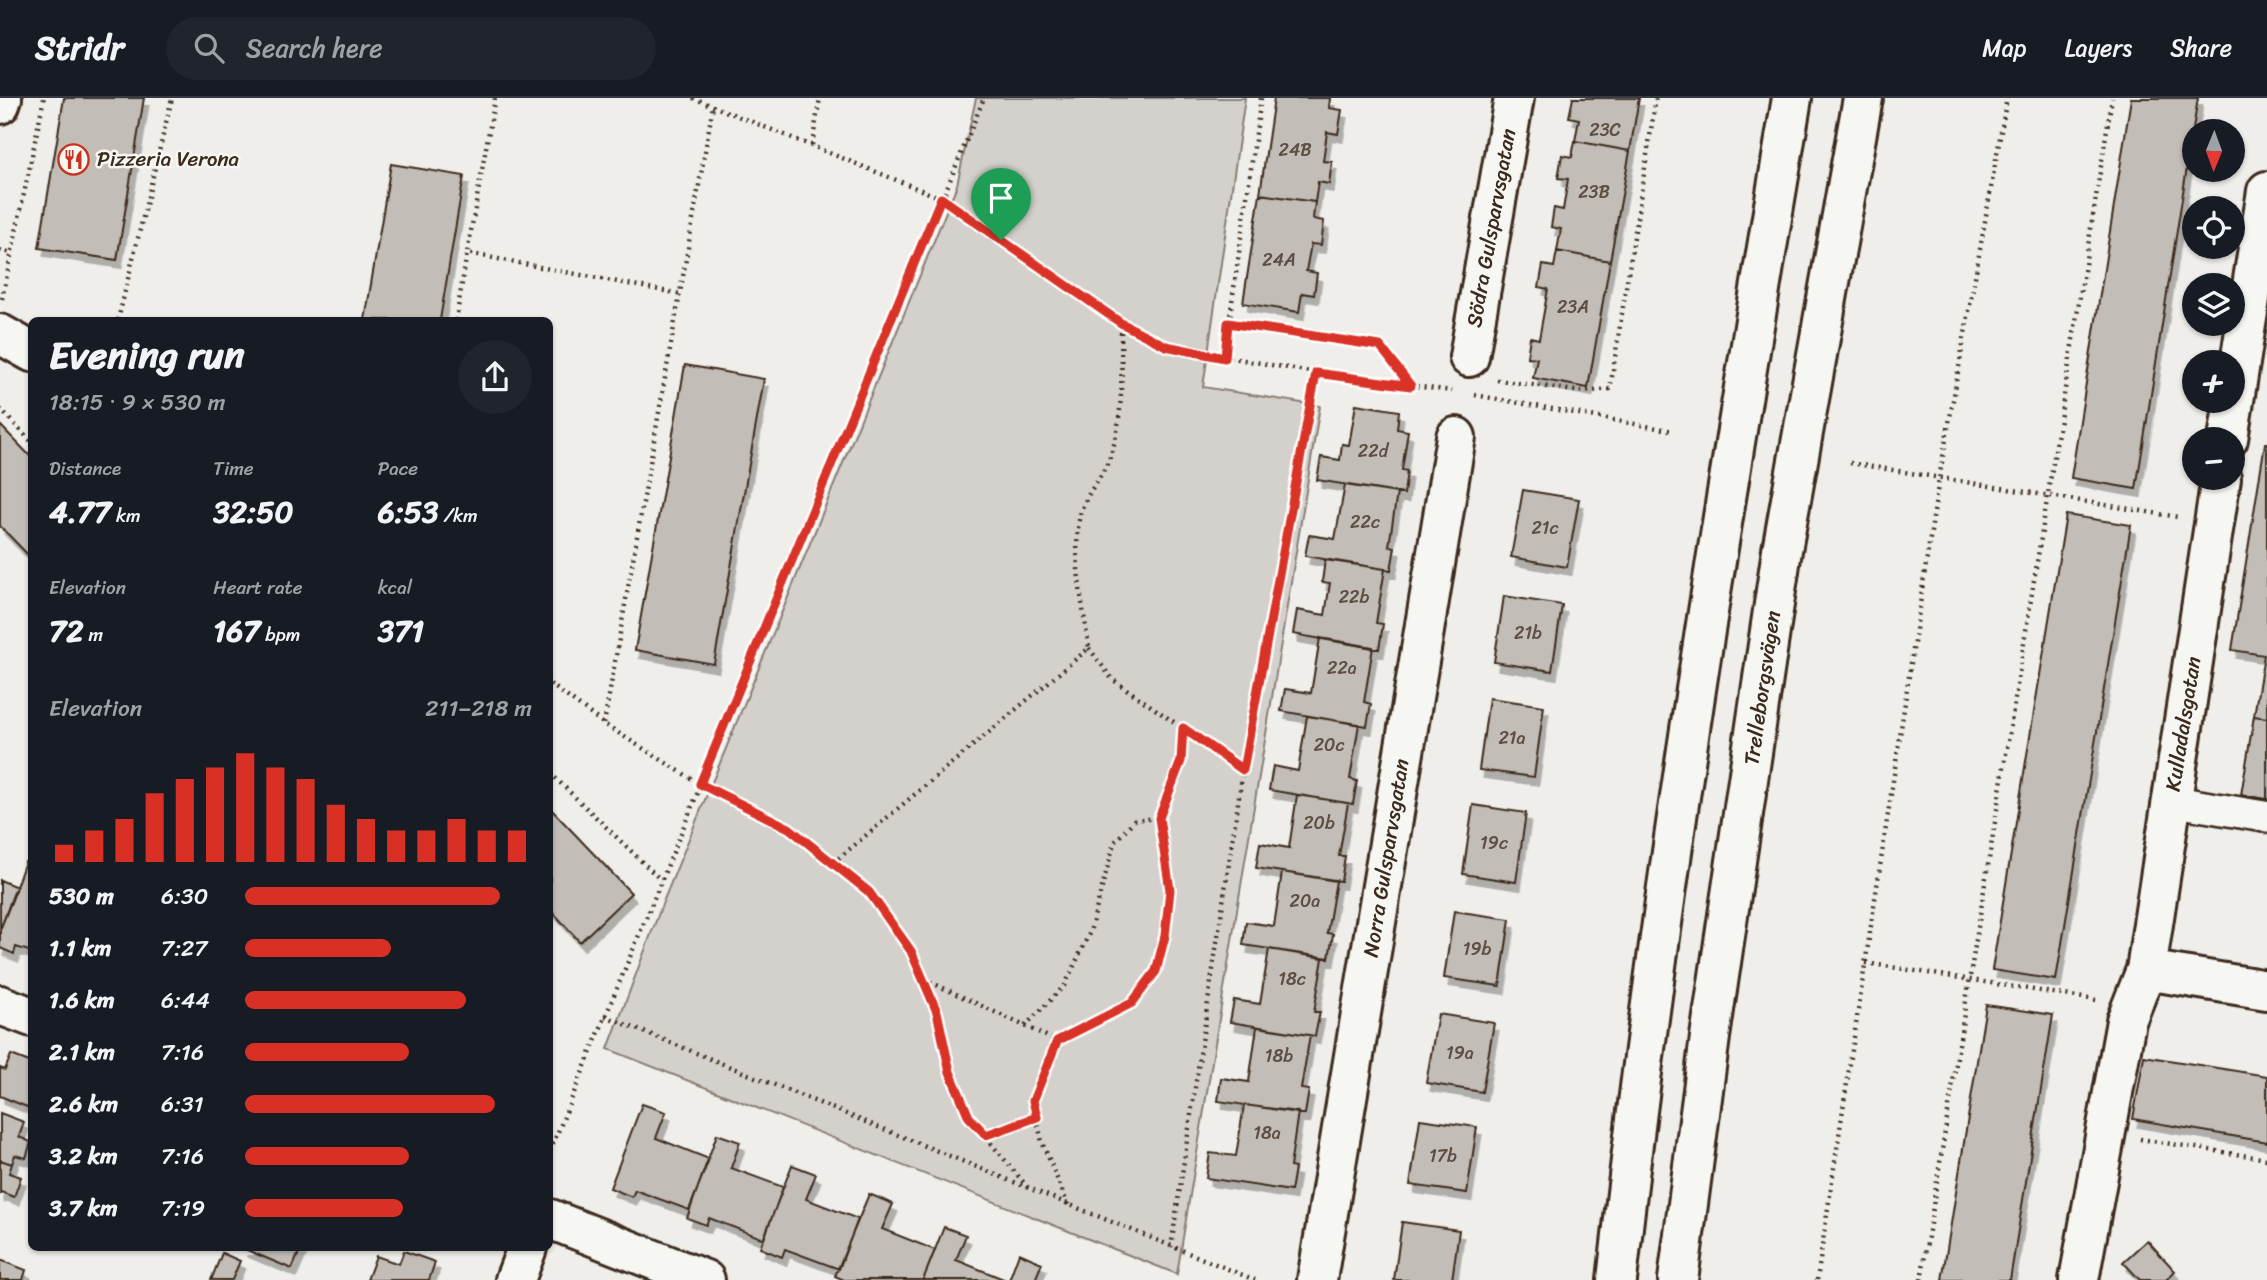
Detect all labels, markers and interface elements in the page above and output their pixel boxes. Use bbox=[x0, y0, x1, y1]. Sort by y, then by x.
search box bbox=[166, 17, 656, 80]
text: Stridr bbox=[35, 19, 124, 77]
text: Search here bbox=[246, 25, 383, 71]
text: Map bbox=[1982, 27, 2027, 69]
text: Layers bbox=[2065, 27, 2132, 69]
text: Share bbox=[2170, 27, 2232, 69]
icon: search bbox=[190, 29, 228, 67]
house number: 23C bbox=[1589, 114, 1622, 146]
north arrow bbox=[2182, 119, 2245, 182]
map controls bbox=[2182, 119, 2245, 490]
street label: Södra Gulsparvsgatan bbox=[1455, 126, 1527, 330]
house number: 24B bbox=[1279, 134, 1312, 166]
place label: Pizzeria Verona bbox=[97, 140, 240, 178]
restaurant icon: Pizzeria Verona bbox=[57, 142, 91, 176]
pin bbox=[971, 168, 1031, 240]
house number: 23B bbox=[1578, 176, 1610, 208]
icon: arrive bbox=[982, 179, 1020, 217]
button: locate bbox=[2182, 196, 2245, 259]
house number: 24A bbox=[1262, 244, 1296, 276]
button: layers bbox=[2182, 273, 2245, 336]
house number: 23A bbox=[1557, 291, 1589, 323]
text: Evening run bbox=[49, 322, 245, 389]
button: share bbox=[458, 340, 532, 414]
button: + bbox=[2182, 350, 2245, 413]
text: 18:15 · 9 × 530 m bbox=[49, 382, 225, 423]
button: − bbox=[2182, 427, 2245, 490]
house number: 22d bbox=[1358, 435, 1390, 467]
text: Distance bbox=[49, 452, 121, 485]
text: Time bbox=[213, 452, 254, 485]
text: Pace bbox=[378, 452, 418, 485]
text: 4.77 bbox=[49, 485, 111, 539]
text: 32:50 bbox=[213, 485, 293, 539]
text: 6:53 bbox=[378, 485, 439, 539]
text: km bbox=[111, 499, 141, 532]
text: /km bbox=[439, 499, 478, 532]
house number: 22c bbox=[1350, 506, 1380, 538]
house number: 21c bbox=[1531, 512, 1559, 544]
text: Elevation bbox=[49, 571, 126, 604]
text: Heart rate bbox=[213, 571, 303, 604]
text: kcal bbox=[378, 571, 412, 604]
house number: 22b bbox=[1339, 581, 1369, 613]
text: 72 bbox=[49, 604, 83, 658]
text: 167 bbox=[213, 604, 260, 658]
text: 371 bbox=[378, 604, 424, 658]
street label: Trelleborgsvägen bbox=[1732, 608, 1792, 768]
house number: 21b bbox=[1514, 617, 1542, 649]
text: m bbox=[83, 618, 103, 651]
text: bpm bbox=[260, 618, 300, 651]
house number: 22a bbox=[1327, 652, 1357, 684]
street label: Kulladalsgatan bbox=[2154, 654, 2212, 794]
text: Elevation bbox=[49, 688, 142, 729]
text: 211–218 m bbox=[425, 688, 532, 729]
house number: 21a bbox=[1498, 722, 1526, 754]
house number: 20c bbox=[1314, 729, 1344, 761]
street label: Norra Gulsparvsgatan bbox=[1352, 756, 1420, 960]
house number: 20b bbox=[1303, 807, 1335, 839]
house number: 19c bbox=[1480, 827, 1508, 859]
text: 530 m bbox=[49, 876, 114, 917]
text: 6:30 bbox=[161, 876, 208, 917]
house number: 20a bbox=[1290, 885, 1320, 917]
text: 1.1 km bbox=[49, 928, 112, 969]
text: 7:27 bbox=[161, 928, 207, 969]
house number: 19b bbox=[1463, 933, 1491, 965]
house number: 18c bbox=[1278, 963, 1306, 995]
text: 1.6 km bbox=[49, 980, 115, 1021]
text: 6:44 bbox=[161, 980, 210, 1021]
text: 2.1 km bbox=[49, 1032, 115, 1073]
text: 7:16 bbox=[161, 1032, 204, 1073]
house number: 19a bbox=[1446, 1037, 1474, 1069]
house number: 18b bbox=[1265, 1040, 1293, 1072]
text: 2.6 km bbox=[49, 1084, 118, 1125]
text: 6:31 bbox=[161, 1084, 204, 1125]
house number: 18a bbox=[1253, 1117, 1281, 1149]
text: 3.2 km bbox=[49, 1136, 118, 1177]
text: 7:16 bbox=[161, 1136, 204, 1177]
house number: 17b bbox=[1429, 1140, 1457, 1172]
text: 3.7 km bbox=[49, 1188, 118, 1229]
text: 7:19 bbox=[161, 1188, 205, 1229]

